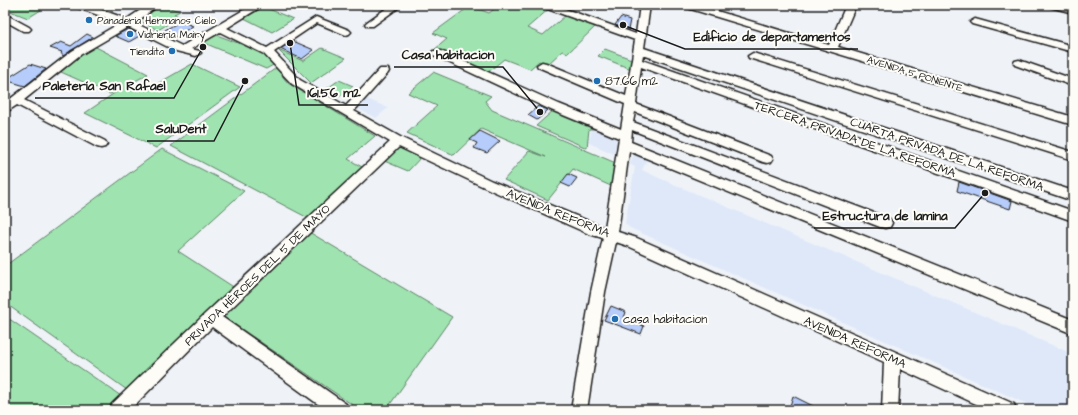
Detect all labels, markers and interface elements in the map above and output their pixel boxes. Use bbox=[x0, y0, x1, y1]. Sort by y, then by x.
place label: Panadería Hermanos Cielo bbox=[97, 14, 216, 28]
marker: Panadería Hermanos Cielo bbox=[84, 15, 94, 25]
callout: Edificio de departamentos bbox=[685, 24, 858, 49]
place label: Vidriería Mairy bbox=[138, 28, 206, 43]
text: Edificio de departamentos bbox=[694, 28, 851, 47]
marker: Vidriería Mairy bbox=[125, 29, 135, 39]
callout: Casa habitacion bbox=[394, 42, 503, 67]
place label: Tiendita bbox=[130, 45, 164, 59]
marker: Tiendita bbox=[167, 46, 177, 56]
text: Casa habitacion bbox=[402, 46, 495, 64]
street label: AVENIDA 5 PONIENTE bbox=[865, 53, 964, 95]
callout: Paletería San Rafael bbox=[35, 73, 174, 98]
place label: 87.66 m2 bbox=[605, 73, 658, 90]
marker: 87.66 m2 bbox=[592, 76, 602, 86]
text: Paletería San Rafael bbox=[42, 77, 166, 95]
callout: 161.56 m2 bbox=[299, 80, 368, 105]
text: 161.56 m2 bbox=[307, 84, 361, 102]
street label: TERCERA PRIVADA DE LA REFORMA bbox=[752, 97, 958, 182]
street label: CUARTA PRIVADA DE LA REFORMA bbox=[848, 113, 1046, 196]
callout: SaluDent bbox=[147, 116, 214, 141]
text: SaluDent bbox=[155, 120, 207, 138]
street label: AVENIDA REFORMA bbox=[504, 185, 612, 242]
street label: PRIVADA HÉROES DEL 5 DE MAYO bbox=[181, 201, 334, 350]
callout: Estructura de lamina bbox=[814, 203, 955, 228]
text: Estructura de lamina bbox=[822, 207, 948, 225]
place label: casa habitacion bbox=[623, 311, 707, 328]
street label: AVENIDA REFORMA bbox=[801, 312, 909, 373]
marker: casa habitacion bbox=[610, 314, 620, 324]

